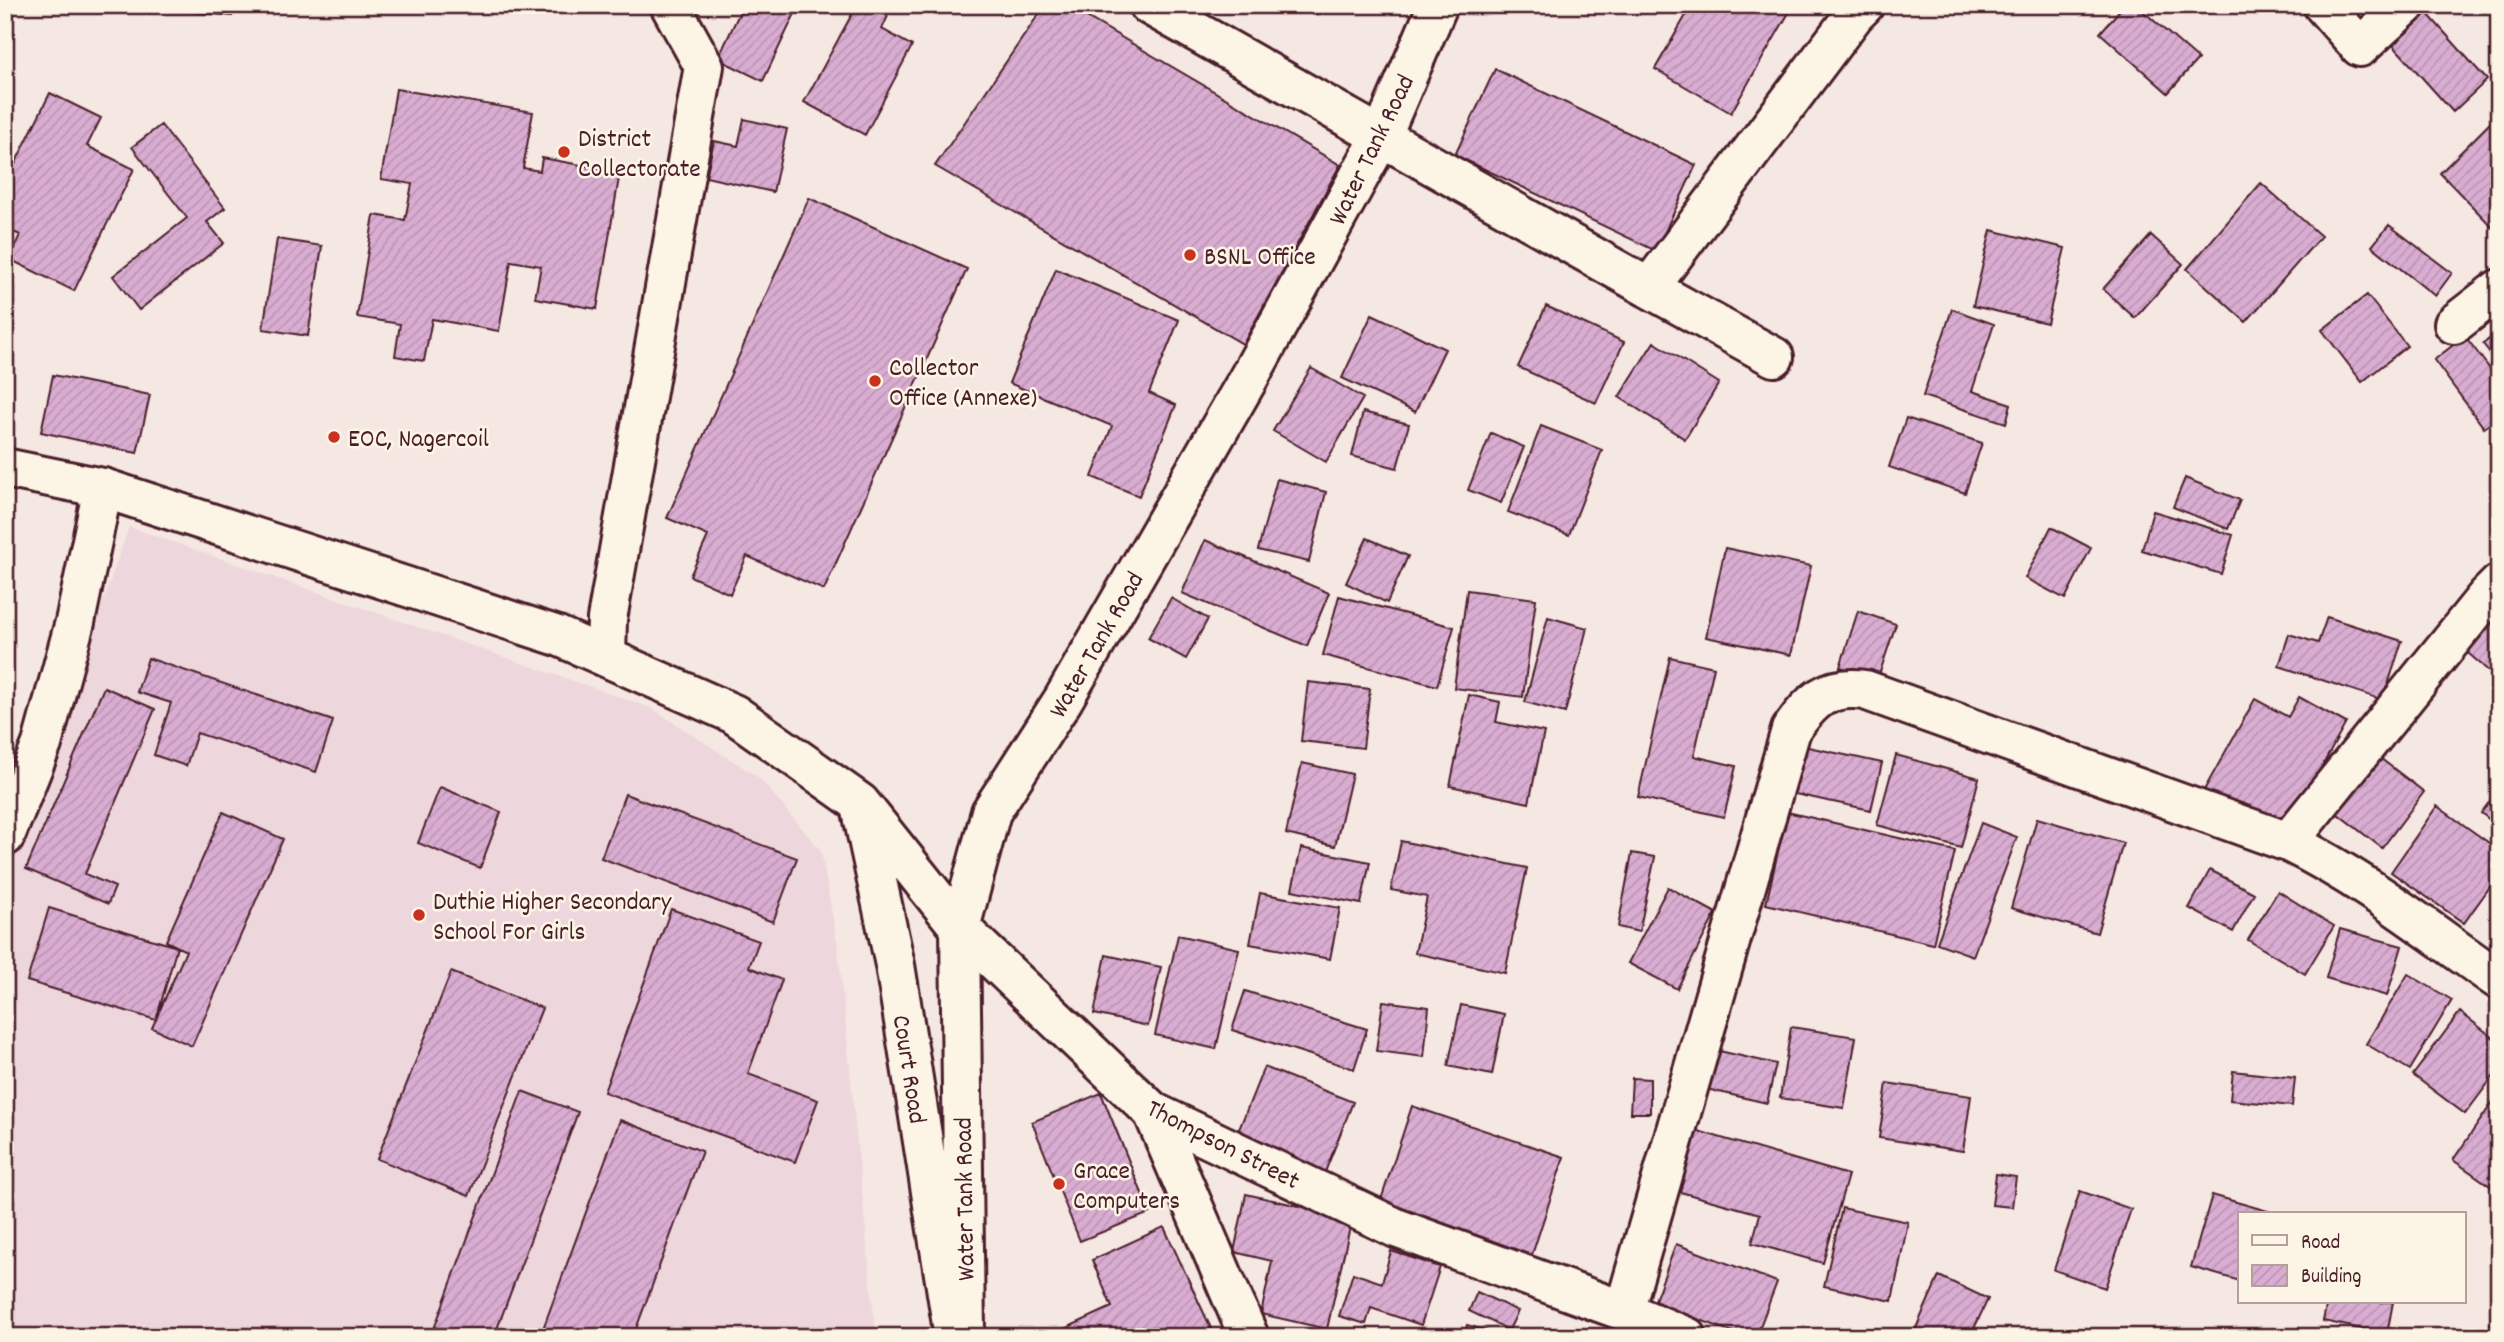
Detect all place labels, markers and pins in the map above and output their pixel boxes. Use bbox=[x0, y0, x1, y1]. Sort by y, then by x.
place label: District Collectorate bbox=[578, 122, 701, 189]
marker: District Collectorate bbox=[556, 144, 572, 160]
place label: BSNL Office bbox=[1204, 240, 1316, 277]
marker: BSNL Office bbox=[1182, 247, 1198, 263]
place label: Collector Office (Annexe) bbox=[889, 351, 1037, 418]
marker: Collector Office (Annexe) bbox=[867, 373, 883, 389]
place label: EOC, Nagercoil bbox=[348, 422, 489, 459]
marker: EOC, Nagercoil bbox=[326, 429, 342, 445]
place label: Duthie Higher Secondary School For Girls bbox=[433, 885, 672, 952]
marker: Duthie Higher Secondary School For Girls bbox=[411, 907, 427, 923]
place label: Grace Computers bbox=[1073, 1154, 1180, 1221]
marker: Grace Computers bbox=[1051, 1176, 1067, 1192]

